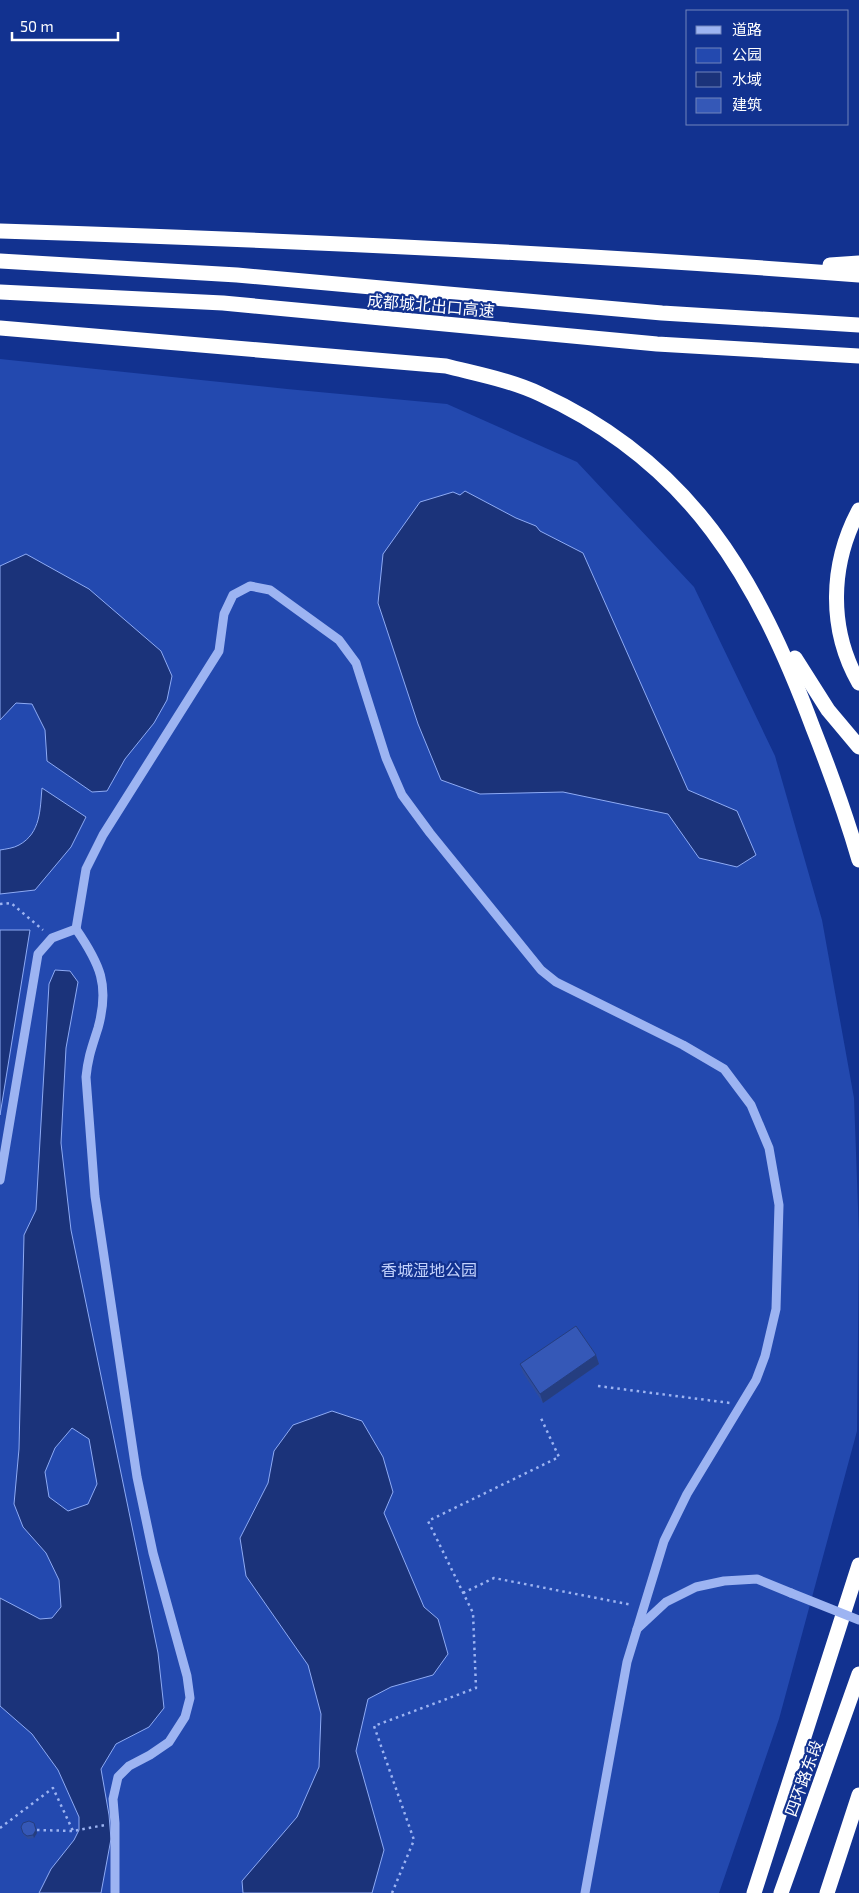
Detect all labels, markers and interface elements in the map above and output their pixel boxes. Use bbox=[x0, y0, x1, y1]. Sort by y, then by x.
scale bar bbox=[12, 10, 119, 42]
legend bbox=[686, 10, 849, 125]
text: 50 m bbox=[20, 17, 54, 35]
text: 道路 bbox=[732, 20, 762, 38]
text: 公园 bbox=[732, 45, 762, 63]
text: 水域 bbox=[732, 70, 762, 88]
text: 建筑 bbox=[732, 95, 762, 113]
street label: 成都城北出口高速 bbox=[366, 290, 496, 320]
park label: 香城湿地公园 bbox=[381, 1260, 477, 1279]
street label: 四环路东段 bbox=[780, 1737, 826, 1819]

